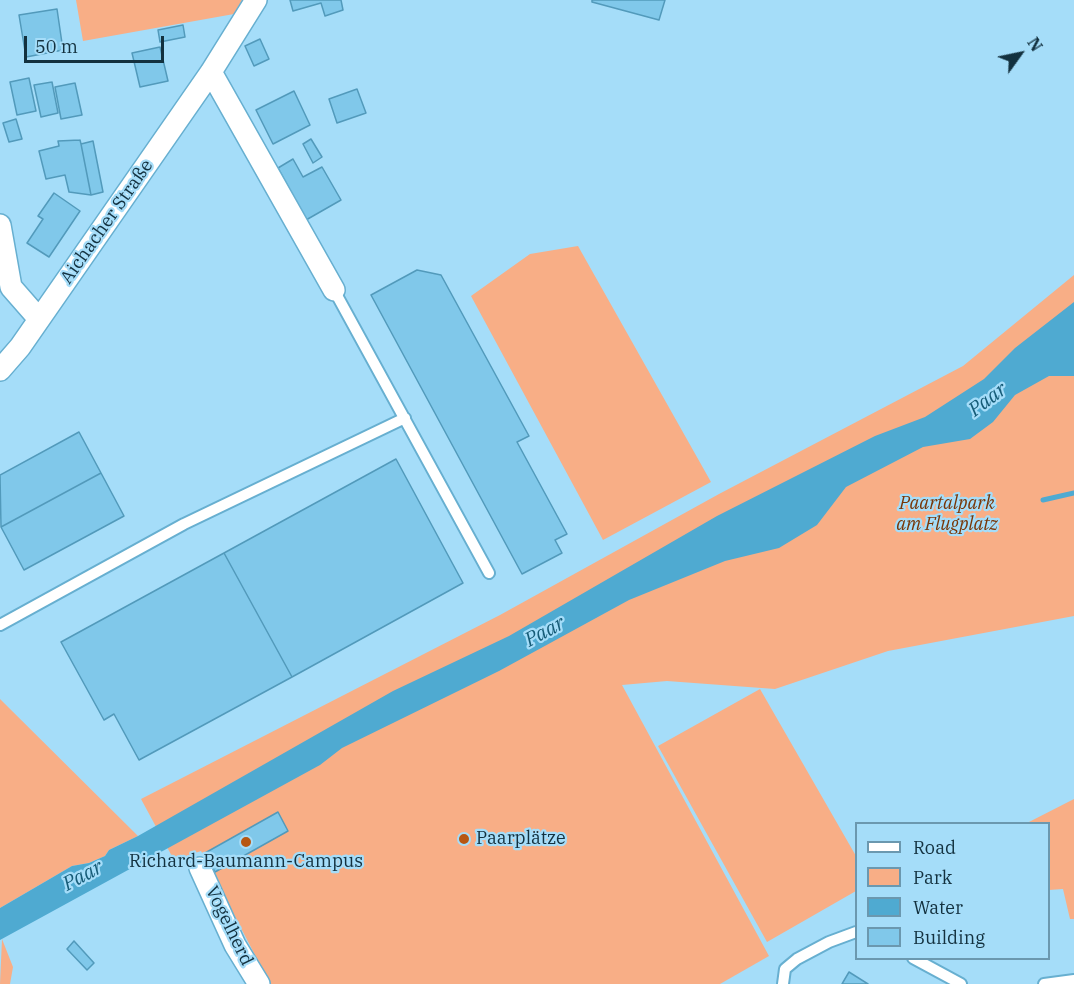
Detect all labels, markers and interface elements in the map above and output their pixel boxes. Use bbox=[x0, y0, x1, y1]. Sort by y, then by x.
scale bar bbox=[27, 24, 166, 62]
north arrow bbox=[990, 24, 1050, 84]
text: N bbox=[1023, 33, 1047, 55]
text: 50 m bbox=[35, 35, 78, 58]
street label: Aichacher Straße bbox=[56, 156, 158, 288]
water label: Paar bbox=[964, 378, 1012, 422]
park label: Paartalpark am Flugplatz bbox=[896, 493, 998, 536]
water label: Paar bbox=[521, 612, 569, 652]
legend bbox=[855, 822, 1050, 960]
place label: Paarplätze bbox=[476, 828, 566, 850]
marker: Paarplätze bbox=[457, 832, 471, 846]
marker: Richard-Baumann-Campus bbox=[239, 835, 253, 849]
text: Road bbox=[913, 836, 956, 859]
place label: Richard-Baumann-Campus bbox=[129, 851, 363, 873]
water label: Paar bbox=[59, 856, 107, 896]
text: Park bbox=[913, 866, 952, 889]
street label: Vogelherd bbox=[201, 883, 257, 969]
text: Water bbox=[913, 896, 963, 919]
text: Building bbox=[913, 926, 985, 949]

